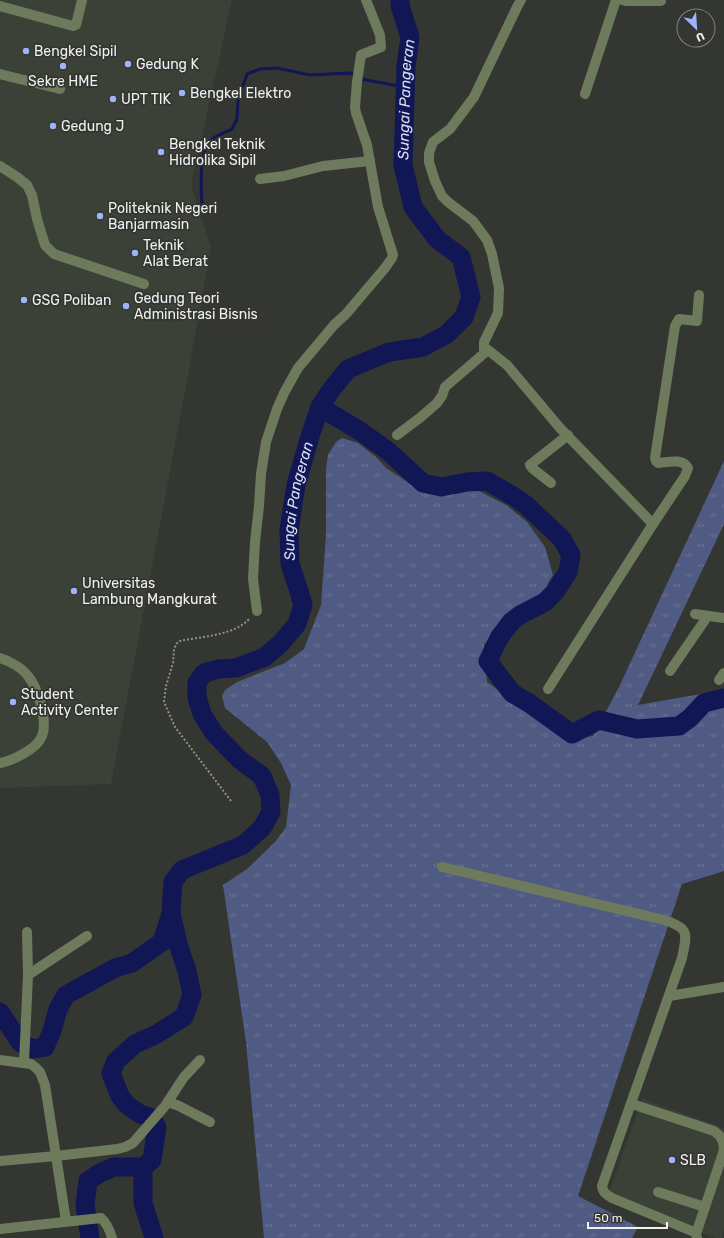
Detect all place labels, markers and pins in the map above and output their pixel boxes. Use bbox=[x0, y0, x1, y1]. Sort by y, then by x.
place label: Bengkel Sipil bbox=[34, 43, 117, 60]
marker: Bengkel Sipil bbox=[21, 46, 31, 56]
place label: Gedung K bbox=[136, 56, 199, 73]
marker: Gedung K bbox=[123, 59, 133, 69]
marker: Sekre HME bbox=[58, 61, 68, 71]
place label: Sekre HME bbox=[28, 73, 98, 90]
place label: Bengkel Elektro bbox=[190, 85, 291, 102]
marker: Bengkel Elektro bbox=[177, 88, 187, 98]
place label: UPT TIK bbox=[121, 91, 172, 108]
marker: UPT TIK bbox=[108, 94, 118, 104]
place label: Gedung J bbox=[61, 118, 124, 135]
marker: Gedung J bbox=[48, 121, 58, 131]
place label: Bengkel Teknik Hidrolika Sipil bbox=[169, 136, 266, 169]
marker: Bengkel Teknik Hidrolika Sipil bbox=[156, 147, 166, 157]
place label: Politeknik Negeri Banjarmasin bbox=[108, 200, 217, 233]
marker: Politeknik Negeri Banjarmasin bbox=[95, 211, 105, 221]
place label: Teknik Alat Berat bbox=[143, 237, 208, 270]
marker: Teknik Alat Berat bbox=[130, 248, 140, 258]
place label: Gedung Teori Administrasi Bisnis bbox=[134, 290, 258, 323]
place label: GSG Poliban bbox=[32, 292, 111, 309]
marker: GSG Poliban bbox=[19, 295, 29, 305]
marker: Gedung Teori Administrasi Bisnis bbox=[121, 301, 131, 311]
place label: Universitas Lambung Mangkurat bbox=[82, 575, 217, 608]
marker: Universitas Lambung Mangkurat bbox=[69, 586, 79, 596]
place label: Student Activity Center bbox=[21, 686, 119, 719]
marker: Student Activity Center bbox=[8, 697, 18, 707]
place label: SLB bbox=[680, 1152, 706, 1169]
marker: SLB bbox=[667, 1155, 677, 1165]

